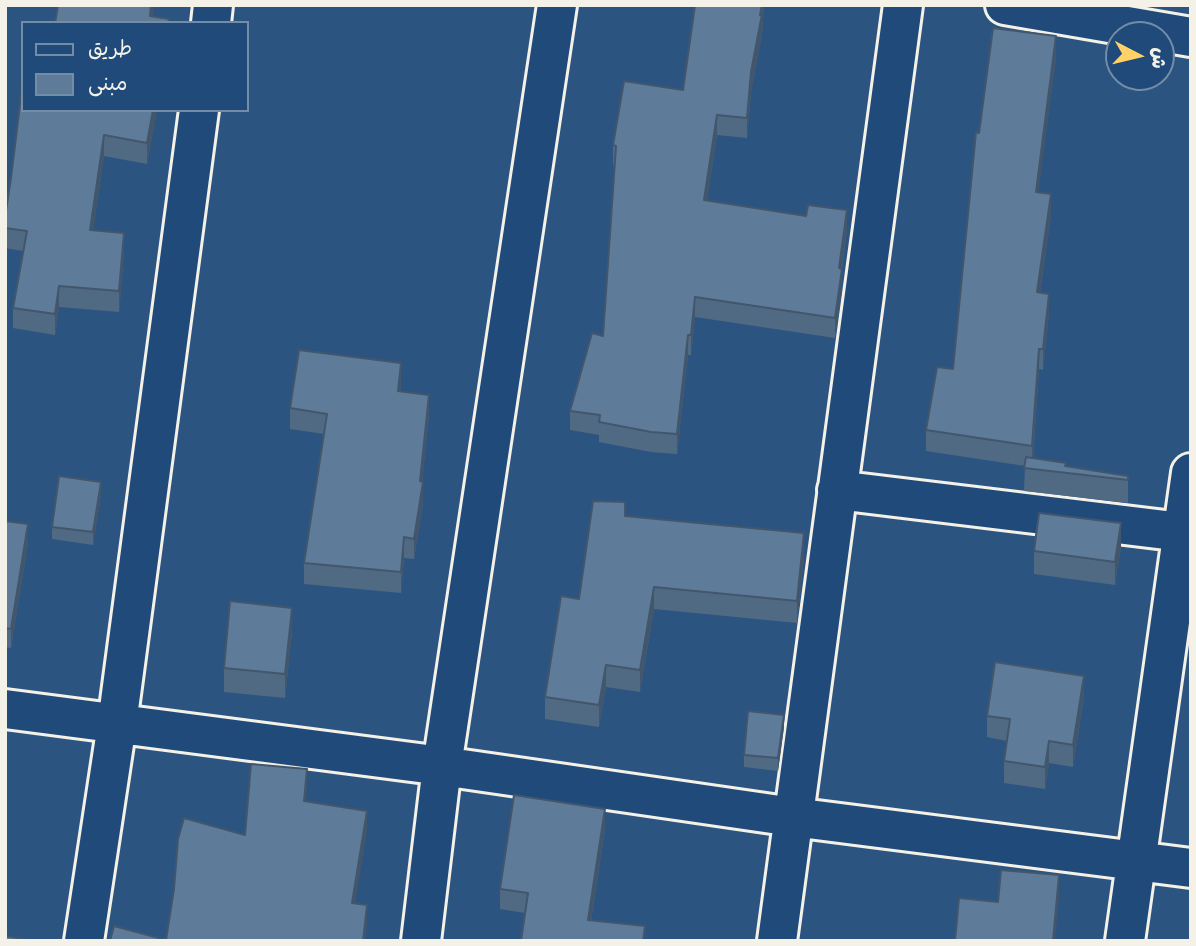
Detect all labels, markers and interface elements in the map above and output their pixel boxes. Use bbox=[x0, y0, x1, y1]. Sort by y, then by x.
legend bbox=[21, 21, 248, 112]
north arrow bbox=[1105, 21, 1175, 91]
text: طريق bbox=[88, 35, 132, 60]
text: ش bbox=[1147, 47, 1172, 70]
text: مبنى bbox=[88, 70, 127, 95]

